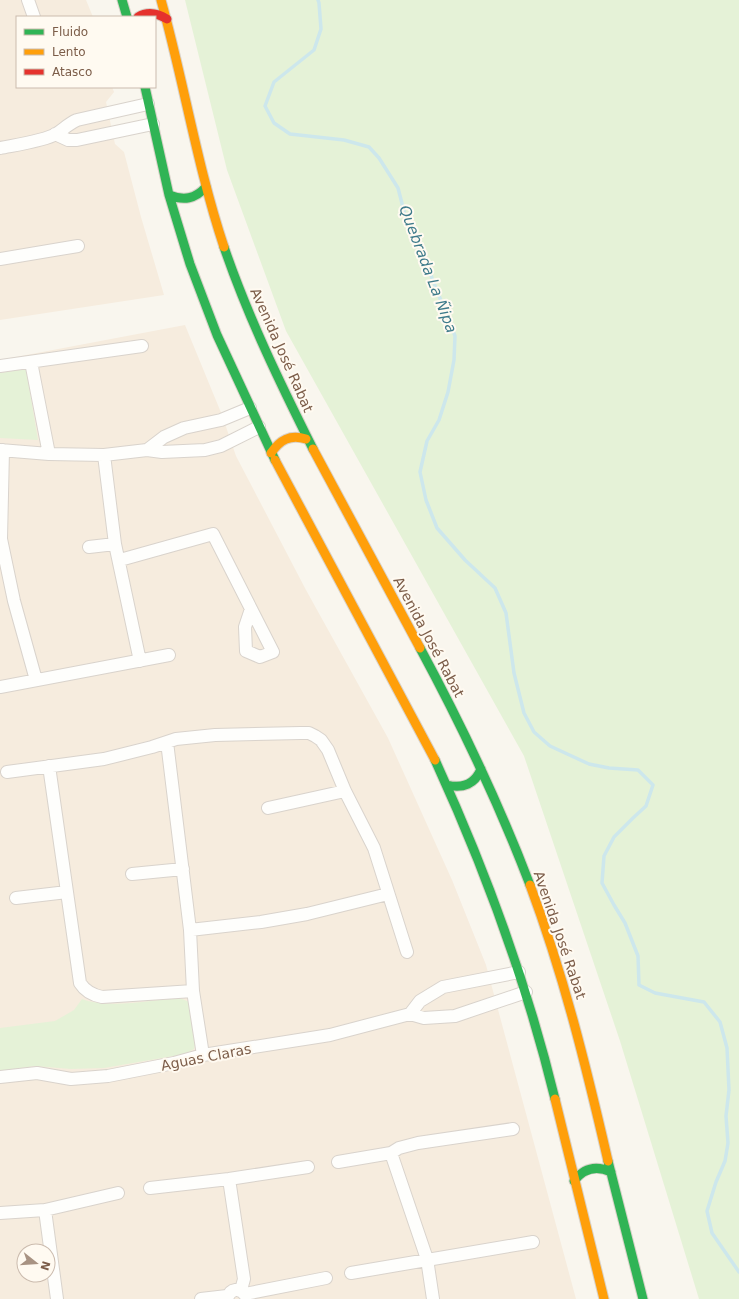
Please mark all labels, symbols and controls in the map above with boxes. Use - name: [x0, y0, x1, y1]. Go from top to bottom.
- legend: [16, 16, 156, 88]
- text: Fluido: [52, 25, 88, 39]
- text: Lento: [52, 45, 86, 59]
- text: Atasco: [52, 65, 92, 79]
- water label: Quebrada La Ñipa: [395, 202, 462, 335]
- street label: Avenida José Rabat: [247, 285, 317, 415]
- street label: Avenida José Rabat: [390, 574, 468, 701]
- street label: Avenida José Rabat: [531, 869, 590, 1002]
- street label: Aguas Claras: [160, 1040, 252, 1074]
- north arrow: [16, 1243, 56, 1283]
- text: N: [38, 1259, 53, 1272]

